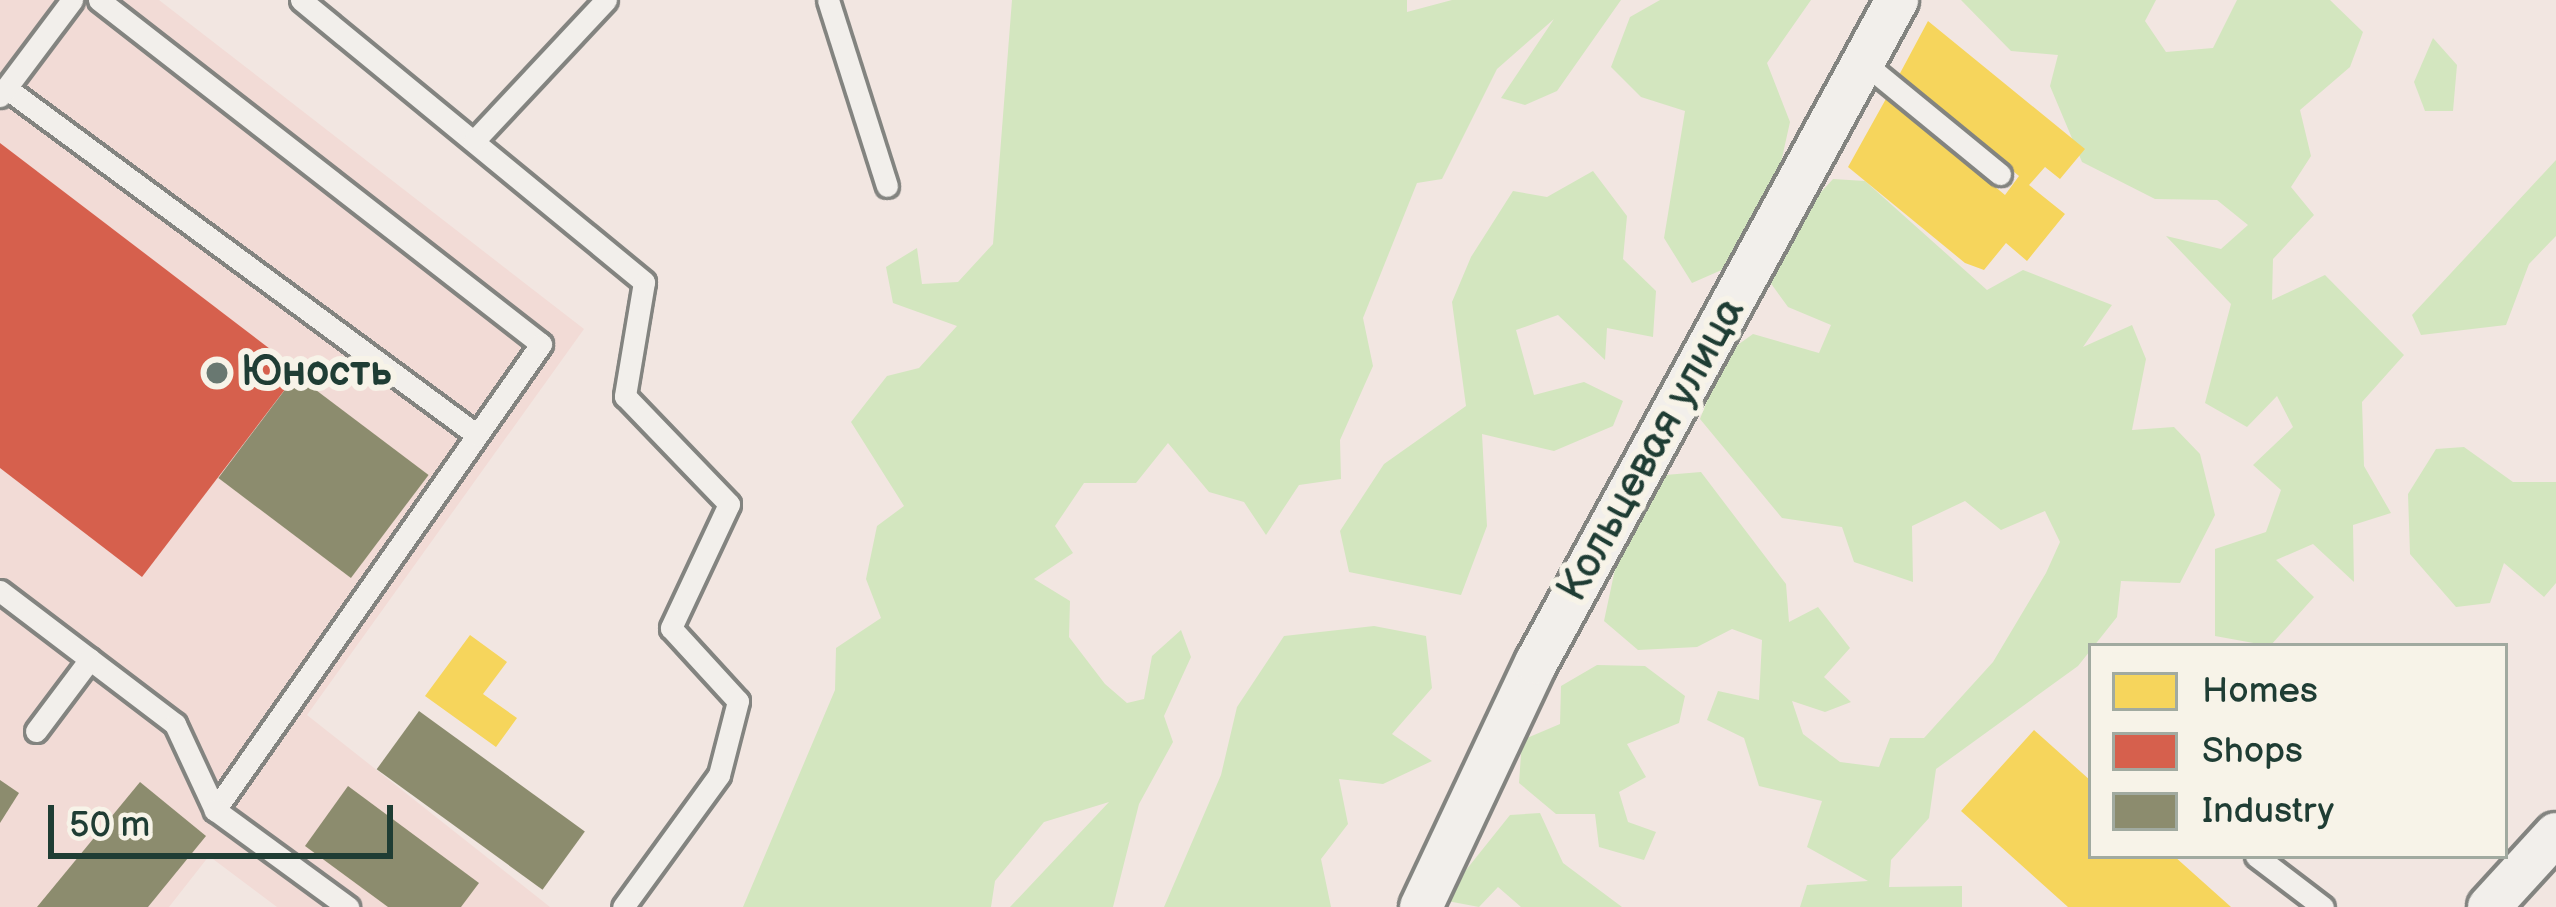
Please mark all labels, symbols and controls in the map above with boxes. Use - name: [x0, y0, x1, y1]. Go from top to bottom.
- street label: Кольцевая улица: [1548, 290, 1756, 610]
- place label: Юность: [241, 348, 392, 398]
- marker: Юность: [204, 360, 230, 386]
- legend: [2088, 643, 2508, 859]
- text: Homes: [2202, 670, 2318, 713]
- text: Shops: [2202, 730, 2303, 773]
- scale bar: [54, 781, 399, 855]
- text: Industry: [2202, 790, 2334, 833]
- text: 50 m: [69, 804, 150, 847]

